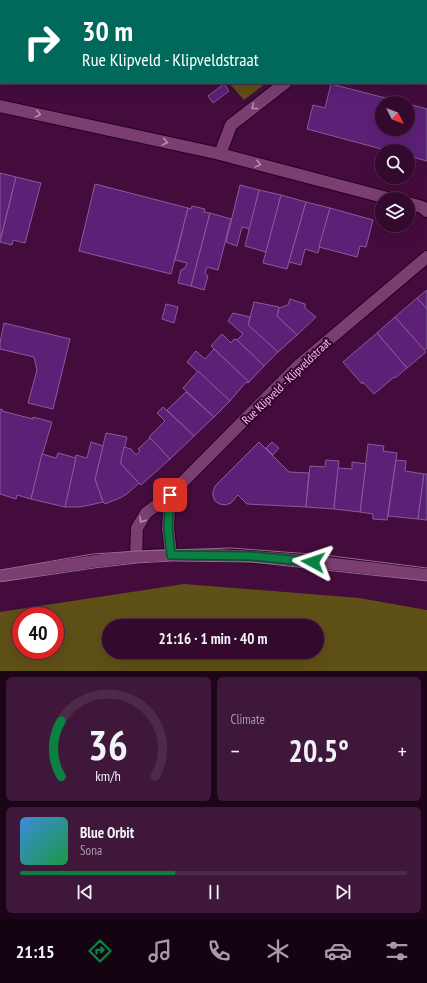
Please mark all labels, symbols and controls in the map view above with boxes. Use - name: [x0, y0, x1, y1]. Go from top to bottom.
- text: 30 m: [82, 12, 133, 49]
- icon: right: [16, 16, 68, 68]
- text: Rue Klipveld - Klipveldstraat: [82, 48, 259, 71]
- north arrow: [375, 96, 415, 136]
- map controls: [375, 96, 415, 232]
- one-way arrow: [251, 102, 258, 109]
- one-way arrow: [35, 109, 41, 117]
- one-way arrow: [162, 137, 168, 145]
- button: search: [375, 144, 415, 184]
- one-way arrow: [254, 159, 261, 167]
- button: layers: [375, 192, 415, 232]
- street label: Rue Klipveld - Klipveldstraat: [238, 334, 334, 427]
- pin: [153, 478, 187, 512]
- icon: arrive: [159, 484, 181, 506]
- one-way arrow: [139, 516, 146, 523]
- position arrow: [292, 541, 334, 583]
- speed limit sign: 40: [12, 607, 64, 659]
- text: 21:16 · 1 min · 40 m: [159, 629, 267, 648]
- text: Climate: [231, 711, 265, 728]
- text: 36: [88, 718, 128, 771]
- text: 20.5°: [289, 731, 349, 770]
- text: −: [231, 737, 240, 765]
- text: +: [398, 737, 407, 765]
- text: km/h: [96, 766, 121, 785]
- text: Blue Orbit: [80, 823, 134, 842]
- text: Sona: [80, 842, 102, 859]
- icon: previous: [74, 881, 96, 903]
- icon: pause: [203, 881, 225, 903]
- icon: next: [332, 881, 354, 903]
- icon: directions: [86, 937, 114, 965]
- icon: music: [146, 937, 174, 965]
- icon: phone: [205, 937, 233, 965]
- icon: climate: [264, 937, 292, 965]
- icon: car: [324, 937, 352, 965]
- icon: filters: [383, 937, 411, 965]
- text: 21:15: [16, 940, 55, 963]

